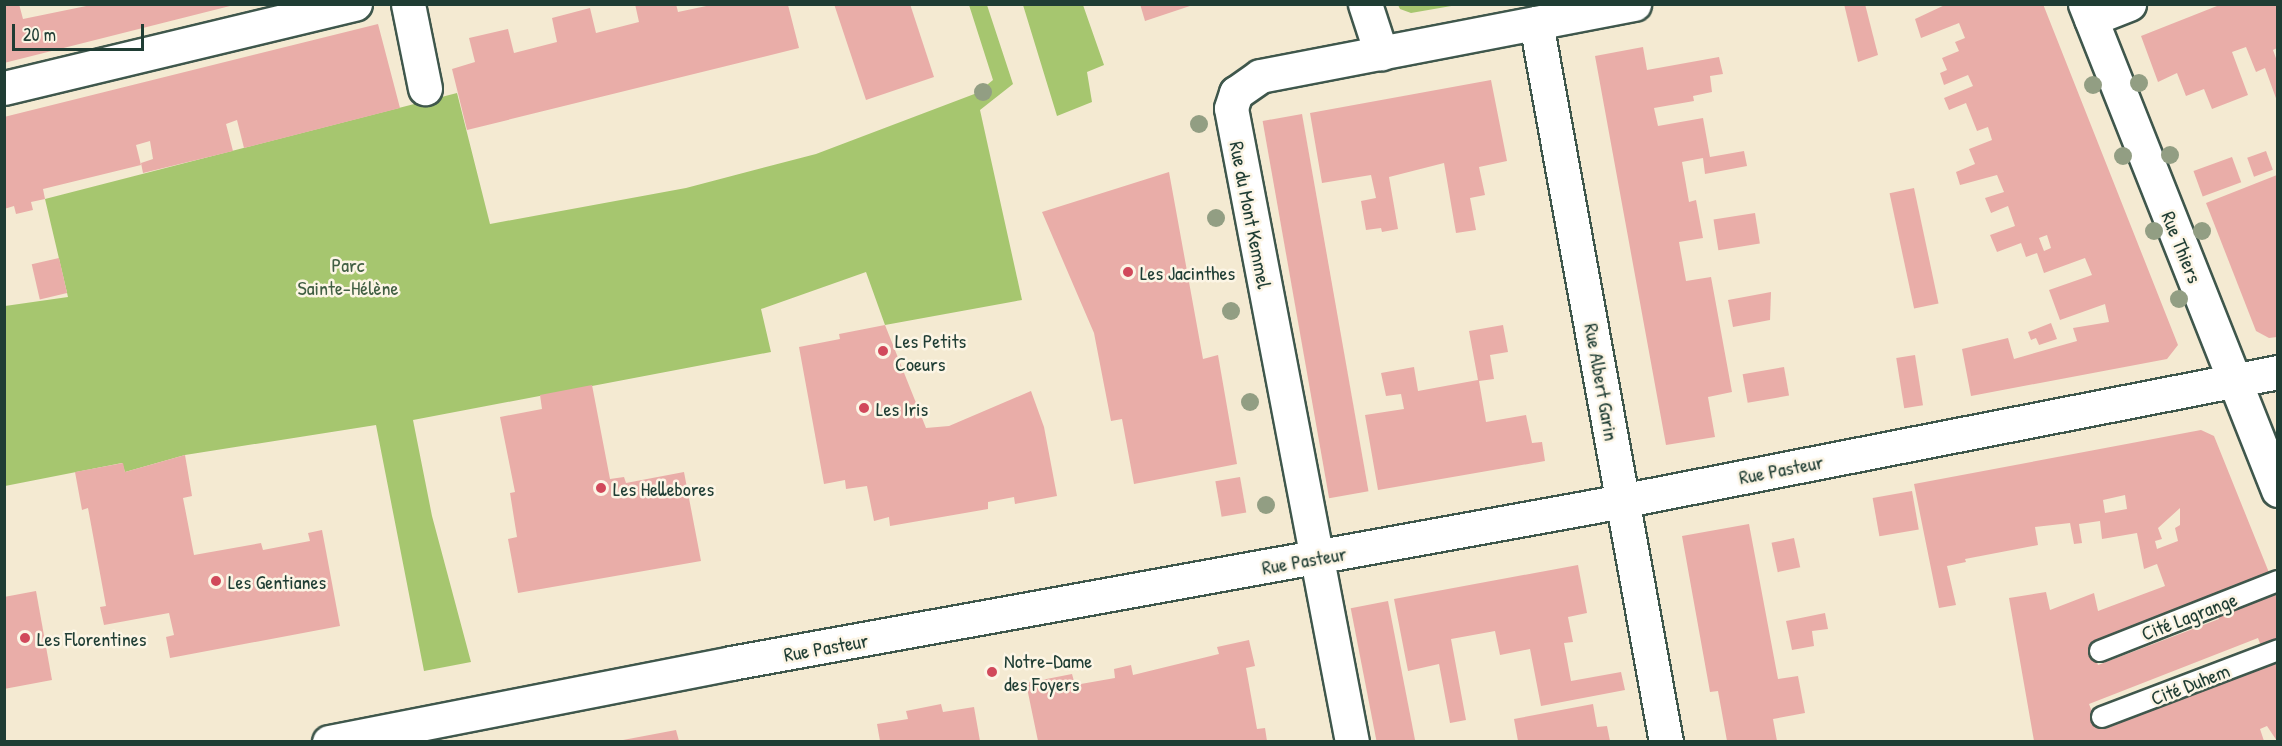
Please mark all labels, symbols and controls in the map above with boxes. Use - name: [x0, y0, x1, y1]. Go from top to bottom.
- scale bar: [15, 12, 147, 50]
- text: 20 m: [23, 22, 56, 47]
- street label: Rue du Mont Kemmel: [1225, 139, 1277, 291]
- street label: Rue Thiers: [2157, 208, 2207, 286]
- park label: Parc Sainte-Hélène: [297, 253, 399, 300]
- place label: Les Jacinthes: [1140, 260, 1235, 284]
- marker: Les Jacinthes: [1121, 265, 1135, 279]
- street label: Rue Albert Garin: [1580, 321, 1624, 443]
- place label: Les Petits Coeurs: [895, 328, 966, 375]
- marker: Les Petits Coeurs: [876, 344, 890, 358]
- place label: Les Iris: [876, 396, 928, 420]
- marker: Les Iris: [857, 401, 871, 415]
- street label: Rue Pasteur: [1737, 449, 1825, 489]
- place label: Les Hellebores: [613, 476, 714, 500]
- marker: Les Hellebores: [594, 481, 608, 495]
- street label: Rue Pasteur: [1260, 541, 1348, 579]
- place label: Les Gentianes: [228, 569, 326, 593]
- marker: Les Gentianes: [209, 574, 223, 588]
- street label: Cité Lagrange: [2138, 587, 2240, 645]
- place label: Les Florentines: [37, 626, 146, 650]
- street label: Rue Pasteur: [782, 628, 870, 666]
- marker: Les Florentines: [18, 631, 32, 645]
- place label: Notre-Dame des Foyers: [1004, 648, 1092, 695]
- street label: Cité Duhem: [2147, 658, 2233, 710]
- marker: Notre-Dame des Foyers: [985, 665, 999, 679]

